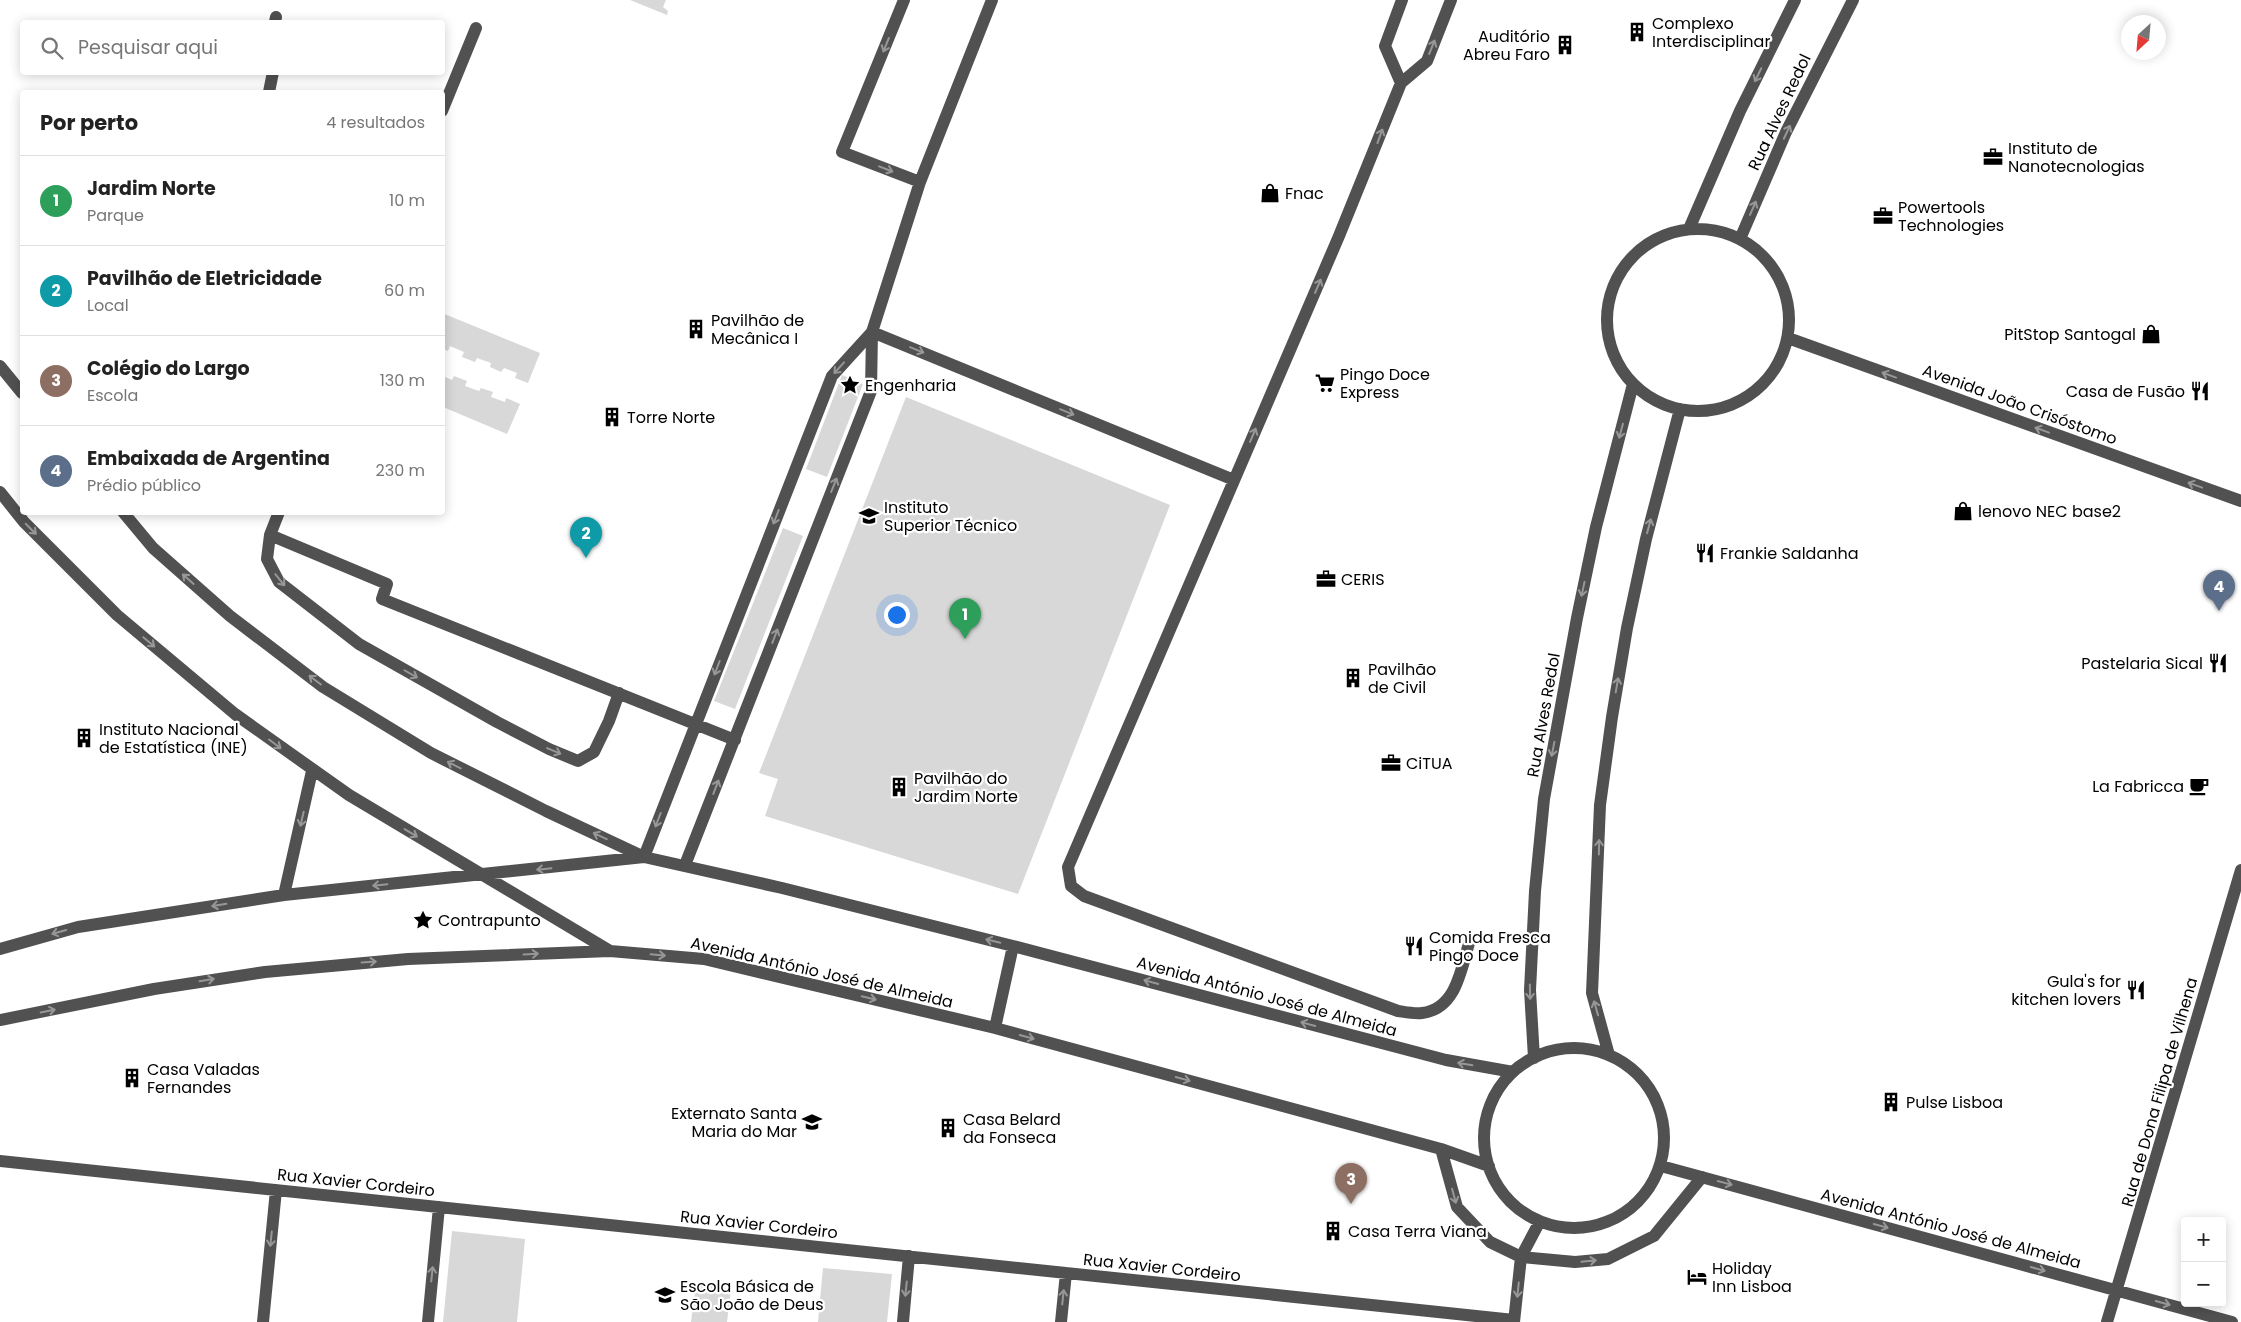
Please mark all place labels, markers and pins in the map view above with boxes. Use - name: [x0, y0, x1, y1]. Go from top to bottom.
- place label: Complexo Interdisciplinar: [1652, 12, 1770, 53]
- building icon: Complexo Interdisciplinar: [1626, 21, 1648, 43]
- place label: Auditório Abreu Faro: [1463, 25, 1550, 66]
- building icon: Auditório Abreu Faro: [1554, 34, 1576, 56]
- place label: Instituto de Nanotecnologias: [2008, 137, 2145, 178]
- office icon: Instituto de Nanotecnologias: [1982, 146, 2004, 168]
- shop icon: Fnac: [1259, 182, 1281, 204]
- place label: Fnac: [1285, 182, 1324, 205]
- place label: Powertools Technologies: [1898, 196, 2004, 237]
- office icon: Powertools Technologies: [1872, 205, 1894, 227]
- place label: Pavilhão de Mecânica I: [711, 309, 804, 350]
- building icon: Pavilhão de Mecânica I: [685, 318, 707, 340]
- place label: PitStop Santogal: [2004, 323, 2136, 346]
- shop icon: PitStop Santogal: [2140, 323, 2162, 345]
- place label: Pingo Doce Express: [1340, 363, 1430, 404]
- supermarket icon: Pingo Doce Express: [1314, 372, 1336, 394]
- place icon: Engenharia: [839, 374, 861, 396]
- place label: Engenharia: [865, 374, 956, 397]
- place label: Casa de Fusão: [2066, 380, 2185, 403]
- restaurant icon: Casa de Fusão: [2189, 380, 2211, 402]
- building icon: Torre Norte: [601, 406, 623, 428]
- place label: Torre Norte: [627, 406, 715, 429]
- place label: Instituto Superior Técnico: [884, 496, 1017, 537]
- shop icon: lenovo NEC base2: [1952, 500, 1974, 522]
- place label: lenovo NEC base2: [1978, 500, 2121, 523]
- school or university icon: Instituto Superior Técnico: [858, 505, 880, 527]
- pin: 2: [570, 517, 602, 558]
- restaurant icon: Frankie Saldanha: [1694, 542, 1716, 564]
- place label: Frankie Saldanha: [1720, 542, 1859, 565]
- office icon: CERIS: [1315, 568, 1337, 590]
- place label: CERIS: [1341, 568, 1385, 591]
- pin: 4: [2203, 570, 2235, 611]
- pin: 1: [949, 598, 981, 639]
- place label: Pastelaria Sical: [2081, 652, 2203, 675]
- restaurant icon: Pastelaria Sical: [2207, 652, 2229, 674]
- place label: Pavilhão de Civil: [1368, 658, 1436, 699]
- building icon: Pavilhão de Civil: [1342, 667, 1364, 689]
- place label: Instituto Nacional de Estatística (INE): [99, 718, 248, 759]
- building icon: Instituto Nacional de Estatística (INE): [73, 727, 95, 749]
- office icon: CiTUA: [1380, 752, 1402, 774]
- place label: CiTUA: [1406, 752, 1453, 775]
- place label: Pavilhão do Jardim Norte: [914, 767, 1018, 808]
- place label: La Fabricca: [2092, 775, 2184, 798]
- cafe icon: La Fabricca: [2188, 775, 2210, 797]
- building icon: Pavilhão do Jardim Norte: [888, 776, 910, 798]
- place icon: Contrapunto: [412, 909, 434, 931]
- place label: Contrapunto: [438, 909, 541, 932]
- place label: Comida Fresca Pingo Doce: [1429, 926, 1551, 967]
- restaurant icon: Comida Fresca Pingo Doce: [1403, 935, 1425, 957]
- place label: Gula's for kitchen lovers: [2011, 970, 2121, 1011]
- restaurant icon: Gula's for kitchen lovers: [2125, 979, 2147, 1001]
- place label: Casa Valadas Fernandes: [147, 1058, 260, 1099]
- building icon: Casa Valadas Fernandes: [121, 1067, 143, 1089]
- building icon: Pulse Lisboa: [1880, 1091, 1902, 1113]
- place label: Pulse Lisboa: [1906, 1091, 2003, 1114]
- place label: Externato Santa Maria do Mar: [671, 1102, 797, 1143]
- place label: Casa Belard da Fonseca: [963, 1108, 1061, 1149]
- school or university icon: Externato Santa Maria do Mar: [801, 1111, 823, 1133]
- building icon: Casa Belard da Fonseca: [937, 1117, 959, 1139]
- pin: 3: [1335, 1163, 1367, 1204]
- building icon: Casa Terra Viana: [1322, 1220, 1344, 1242]
- place label: Casa Terra Viana: [1348, 1220, 1487, 1243]
- place label: Holiday Inn Lisboa: [1712, 1257, 1792, 1298]
- hotel icon: Holiday Inn Lisboa: [1686, 1266, 1708, 1288]
- place label: Escola Básica de São João de Deus: [680, 1275, 824, 1316]
- school or university icon: Escola Básica de São João de Deus: [654, 1284, 676, 1306]

